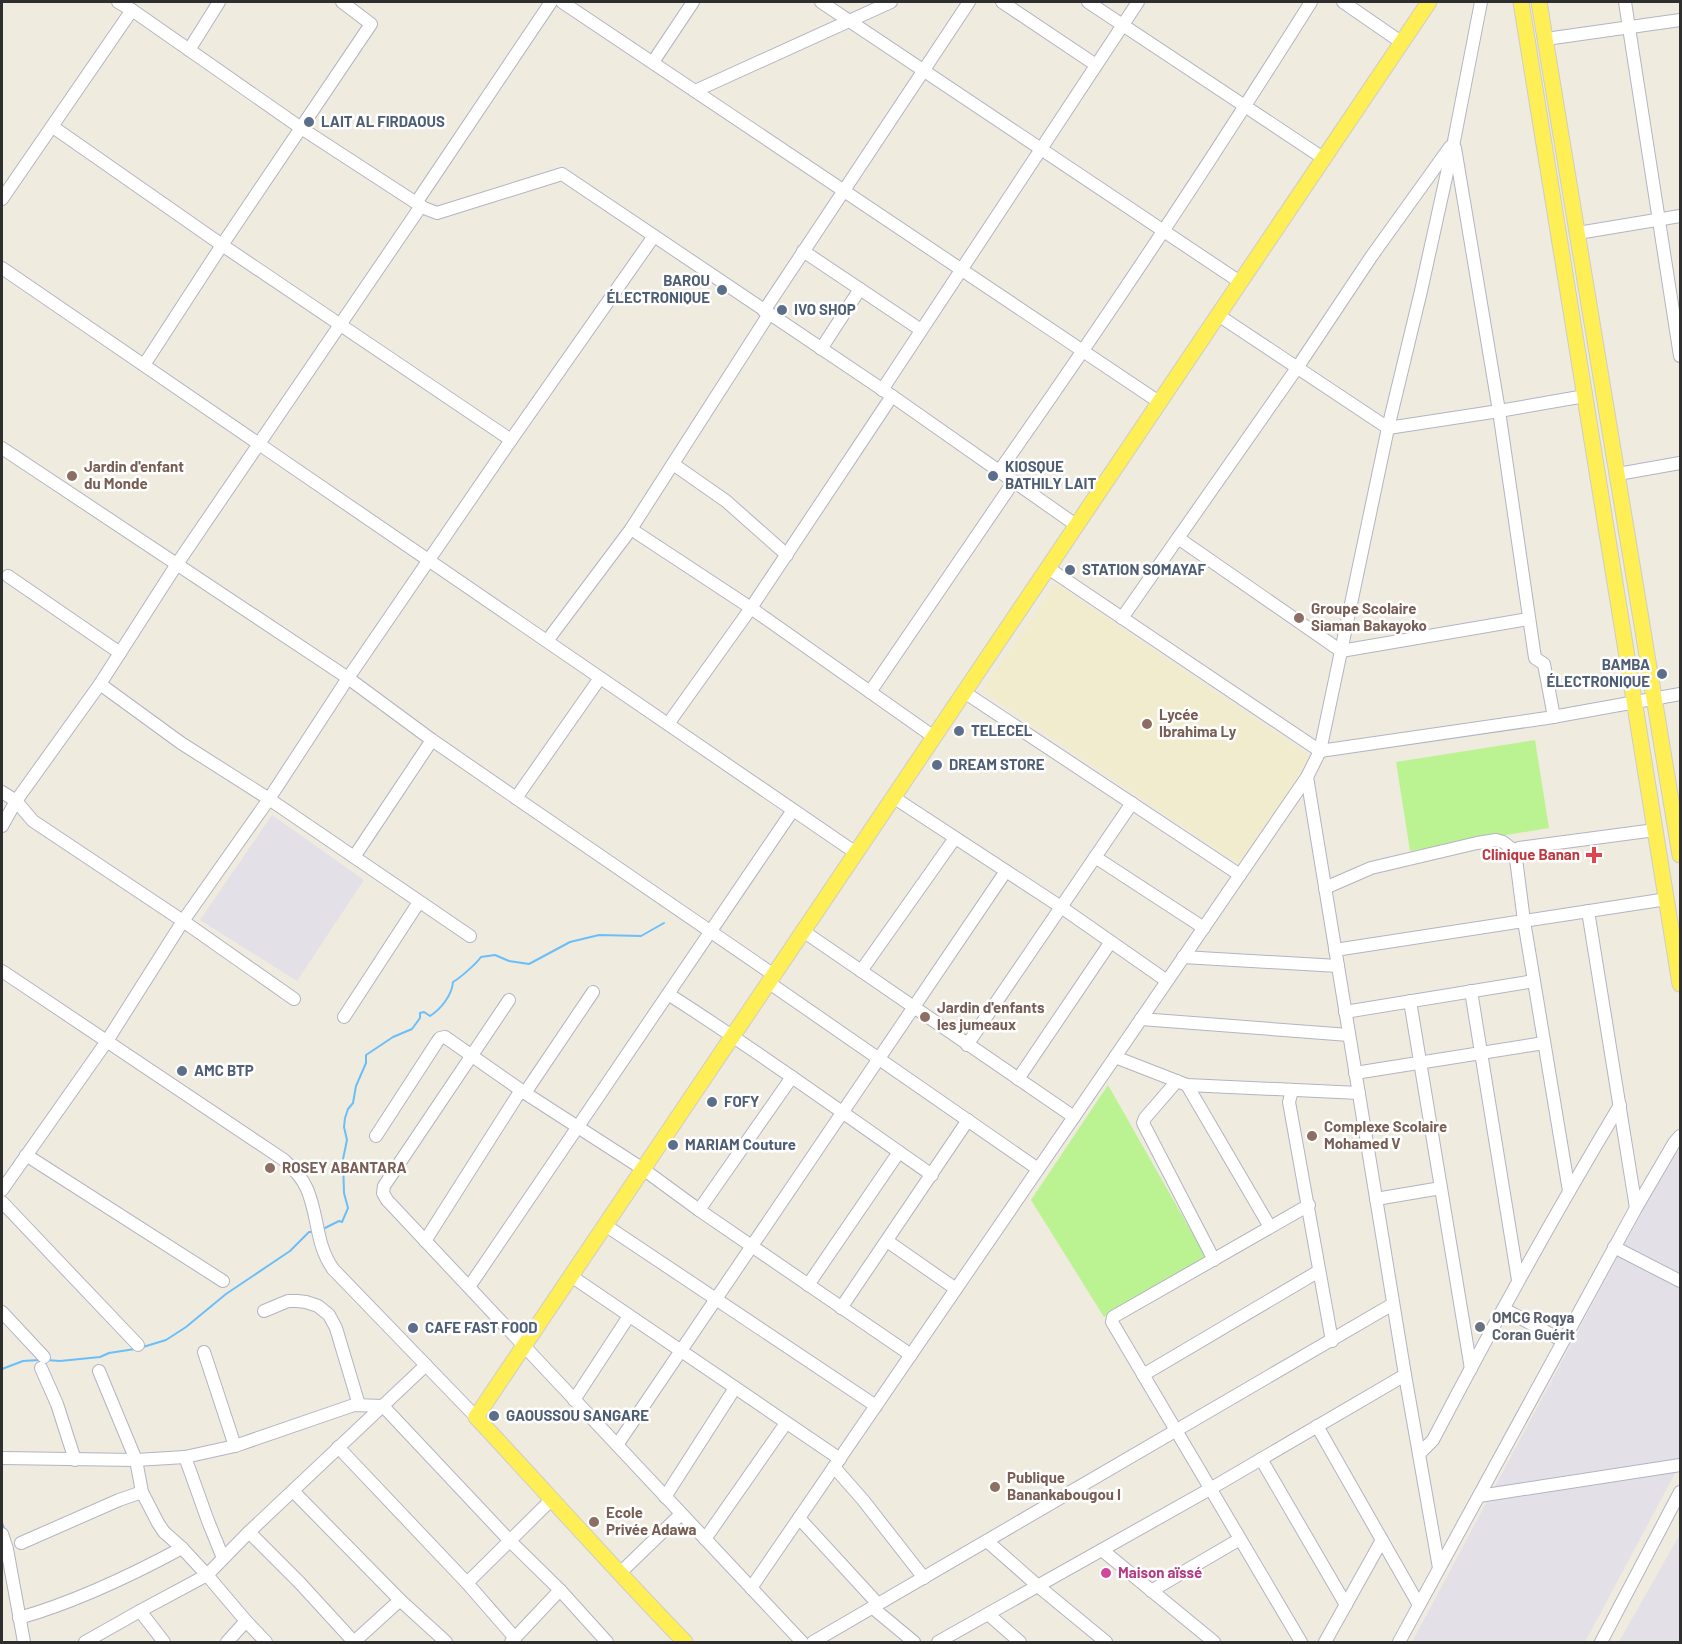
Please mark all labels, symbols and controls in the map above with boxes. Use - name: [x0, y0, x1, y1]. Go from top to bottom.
- place label: LAIT AL FIRDAOUS: [321, 112, 445, 130]
- marker: LAIT AL FIRDAOUS: [302, 115, 316, 129]
- place label: BAROU ÉLECTRONIQUE: [607, 271, 710, 306]
- marker: BAROU ÉLECTRONIQUE: [715, 283, 729, 297]
- place label: IVO SHOP: [794, 300, 856, 318]
- marker: IVO SHOP: [775, 303, 789, 317]
- place label: Jardin d'enfant du Monde: [84, 457, 184, 492]
- place label: KIOSQUE BATHILY LAIT: [1005, 457, 1097, 492]
- marker: Jardin d'enfant du Monde: [65, 469, 79, 483]
- marker: KIOSQUE BATHILY LAIT: [986, 469, 1000, 483]
- place label: STATION SOMAYAF: [1082, 560, 1207, 578]
- marker: STATION SOMAYAF: [1063, 563, 1077, 577]
- place label: Groupe Scolaire Siaman Bakayoko: [1311, 599, 1427, 634]
- marker: Groupe Scolaire Siaman Bakayoko: [1292, 611, 1306, 625]
- place label: BAMBA ÉLECTRONIQUE: [1547, 655, 1650, 690]
- marker: BAMBA ÉLECTRONIQUE: [1655, 667, 1669, 681]
- place label: Lycée Ibrahima Ly: [1159, 705, 1237, 740]
- marker: Lycée Ibrahima Ly: [1140, 717, 1154, 731]
- place label: TELECEL: [971, 721, 1033, 739]
- marker: TELECEL: [952, 724, 966, 738]
- place label: DREAM STORE: [949, 755, 1045, 773]
- marker: DREAM STORE: [930, 758, 944, 772]
- place label: Clinique Banan: [1482, 845, 1580, 863]
- marker: Clinique Banan: [1585, 846, 1603, 864]
- place label: Jardin d'enfants les jumeaux: [937, 998, 1045, 1033]
- marker: Jardin d'enfants les jumeaux: [918, 1010, 932, 1024]
- place label: AMC BTP: [194, 1061, 254, 1079]
- marker: AMC BTP: [175, 1064, 189, 1078]
- place label: FOFY: [724, 1092, 759, 1110]
- marker: FOFY: [705, 1095, 719, 1109]
- place label: Complexe Scolaire Mohamed V: [1324, 1117, 1447, 1152]
- marker: Complexe Scolaire Mohamed V: [1305, 1129, 1319, 1143]
- place label: MARIAM Couture: [685, 1135, 796, 1153]
- marker: MARIAM Couture: [666, 1138, 680, 1152]
- place label: ROSEY ABANTARA: [282, 1158, 407, 1176]
- marker: ROSEY ABANTARA: [263, 1161, 277, 1175]
- place label: OMCG Roqya Coran Guérit: [1492, 1308, 1575, 1343]
- place label: CAFE FAST FOOD: [425, 1318, 538, 1336]
- marker: OMCG Roqya Coran Guérit: [1473, 1320, 1487, 1334]
- marker: CAFE FAST FOOD: [406, 1321, 420, 1335]
- place label: GAOUSSOU SANGARE: [506, 1406, 649, 1424]
- marker: GAOUSSOU SANGARE: [487, 1409, 501, 1423]
- place label: Publique Banankabougou I: [1007, 1468, 1121, 1503]
- marker: Publique Banankabougou I: [988, 1480, 1002, 1494]
- place label: Ecole Privée Adawa: [606, 1503, 697, 1538]
- marker: Ecole Privée Adawa: [587, 1515, 601, 1529]
- place label: Maison aïssé: [1118, 1563, 1202, 1581]
- marker: Maison aïssé: [1099, 1566, 1113, 1580]

